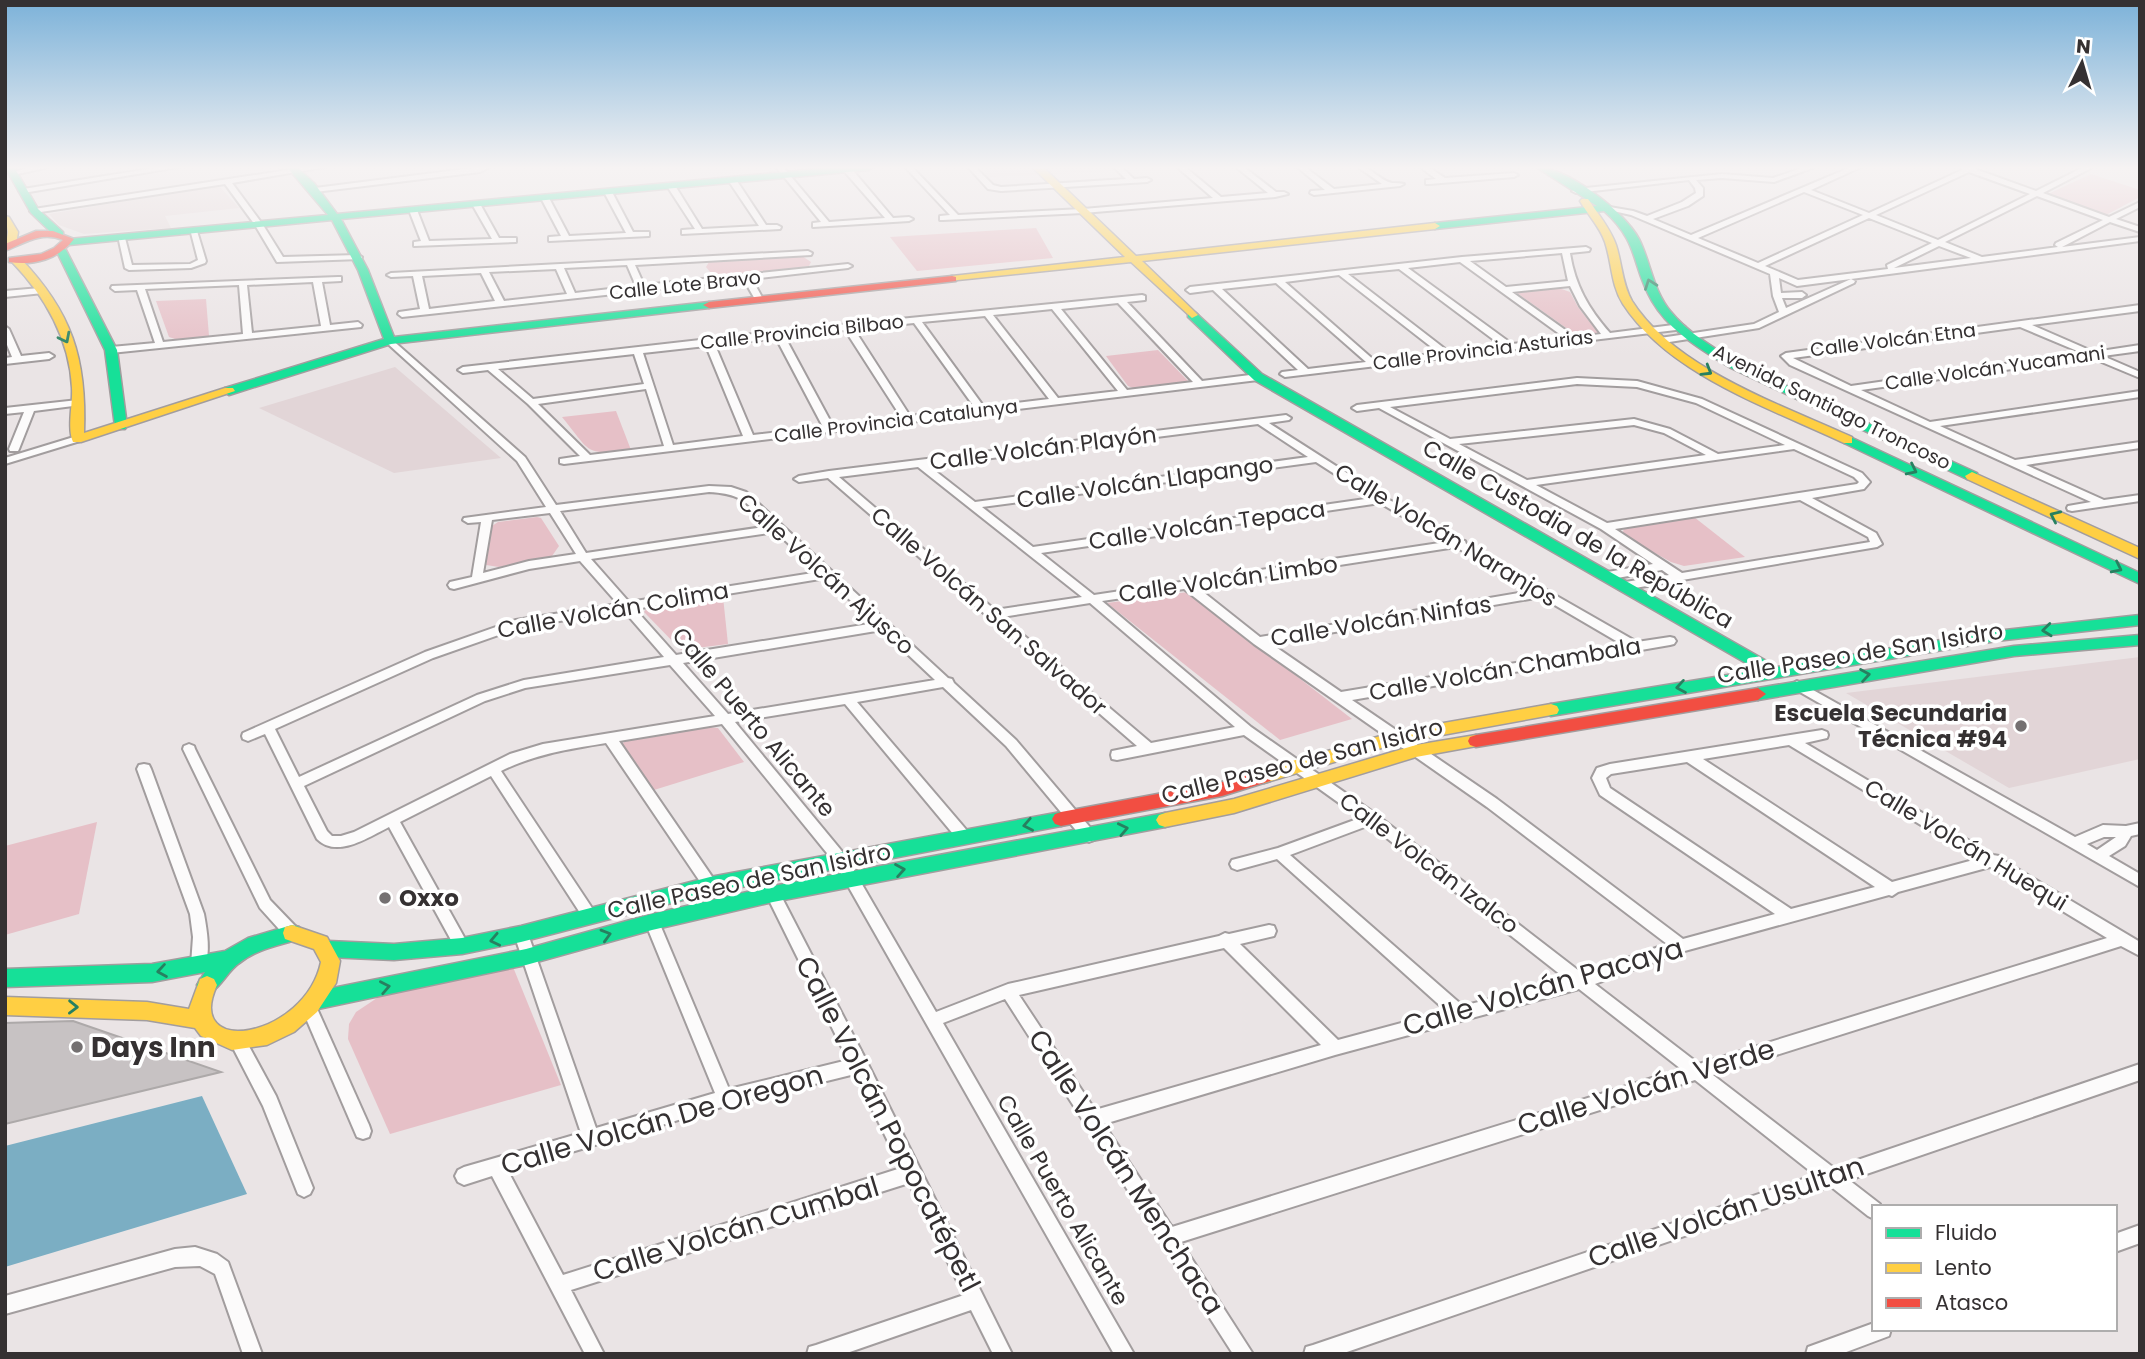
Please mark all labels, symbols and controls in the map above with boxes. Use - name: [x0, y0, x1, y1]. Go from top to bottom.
- north arrow: [2047, 28, 2117, 98]
- text: N: [2075, 32, 2092, 61]
- street label: Calle Lote Bravo: [608, 264, 762, 306]
- one-way arrow: [1644, 279, 1658, 291]
- street label: Calle Provincia Bilbao: [699, 308, 905, 356]
- street label: Calle Volcán Etna: [1809, 316, 1977, 364]
- street label: Calle Provincia Asturias: [1371, 323, 1595, 377]
- one-way arrow: [56, 331, 70, 343]
- street label: Avenida Santiago Troncoso: [1709, 338, 1955, 476]
- street label: Calle Volcán Yucamani: [1883, 339, 2107, 397]
- one-way arrow: [1700, 362, 1713, 375]
- street label: Calle Provincia Catalunya: [773, 393, 1019, 449]
- street label: Calle Volcán Playón: [928, 418, 1158, 478]
- street label: Calle Custodia de la República: [1417, 432, 1739, 636]
- street label: Calle Volcán Llapango: [1015, 448, 1275, 516]
- street label: Calle Volcán Naranjos: [1329, 456, 1563, 614]
- one-way arrow: [1905, 461, 1917, 475]
- street label: Calle Volcán Ajusco: [731, 486, 921, 662]
- street label: Calle Volcán Tepaca: [1087, 493, 1327, 557]
- street label: Calle Volcán San Salvador: [864, 499, 1114, 723]
- one-way arrow: [2050, 510, 2063, 524]
- street label: Calle Volcán Limbo: [1116, 548, 1340, 610]
- one-way arrow: [2110, 560, 2122, 574]
- street label: Calle Volcán Colima: [495, 574, 731, 646]
- street label: Calle Volcán Ninfas: [1268, 588, 1494, 654]
- street label: Calle Paseo de San Isidro: [1715, 615, 2005, 691]
- street label: Calle Puerto Alicante: [665, 620, 843, 824]
- one-way arrow: [2042, 622, 2053, 637]
- street label: Calle Volcán Chambala: [1367, 629, 1643, 709]
- one-way arrow: [1859, 668, 1871, 683]
- one-way arrow: [1675, 679, 1687, 694]
- place label: Escuela Secundaria Técnica #94: [1774, 697, 2007, 755]
- street label: Calle Paseo de San Isidro: [1158, 711, 1446, 811]
- marker: Escuela Secundaria Técnica #94: [2013, 718, 2029, 734]
- street label: Calle Volcán Huequi: [1858, 772, 2074, 918]
- street label: Calle Volcán Izalco: [1333, 785, 1525, 941]
- one-way arrow: [1022, 817, 1034, 832]
- one-way arrow: [1117, 822, 1129, 837]
- street label: Calle Paseo de San Isidro: [604, 835, 894, 927]
- one-way arrow: [894, 863, 906, 878]
- place label: Oxxo: [399, 882, 459, 914]
- marker: Oxxo: [377, 890, 393, 906]
- street label: Calle Volcán Pacaya: [1398, 928, 1688, 1046]
- one-way arrow: [600, 929, 612, 943]
- one-way arrow: [489, 931, 501, 946]
- street label: Calle Volcán Popocatépetl: [786, 949, 990, 1299]
- one-way arrow: [156, 963, 168, 978]
- one-way arrow: [379, 981, 391, 996]
- one-way arrow: [69, 999, 79, 1015]
- street label: Calle Volcán Menchaca: [1019, 1022, 1233, 1322]
- place label: Days Inn: [91, 1028, 216, 1067]
- street label: Calle Volcán Verde: [1513, 1029, 1779, 1145]
- marker: Days Inn: [69, 1039, 85, 1055]
- street label: Calle Volcán De Oregon: [496, 1055, 828, 1185]
- street label: Calle Puerto Alicante: [989, 1089, 1137, 1311]
- street label: Calle Volcán Usultan: [1583, 1146, 1869, 1278]
- street label: Calle Volcán Cumbal: [588, 1167, 884, 1291]
- legend: [1872, 1205, 2117, 1331]
- text: Fluido: [1935, 1218, 1997, 1247]
- text: Lento: [1935, 1253, 1992, 1282]
- text: Atasco: [1935, 1288, 2008, 1317]

